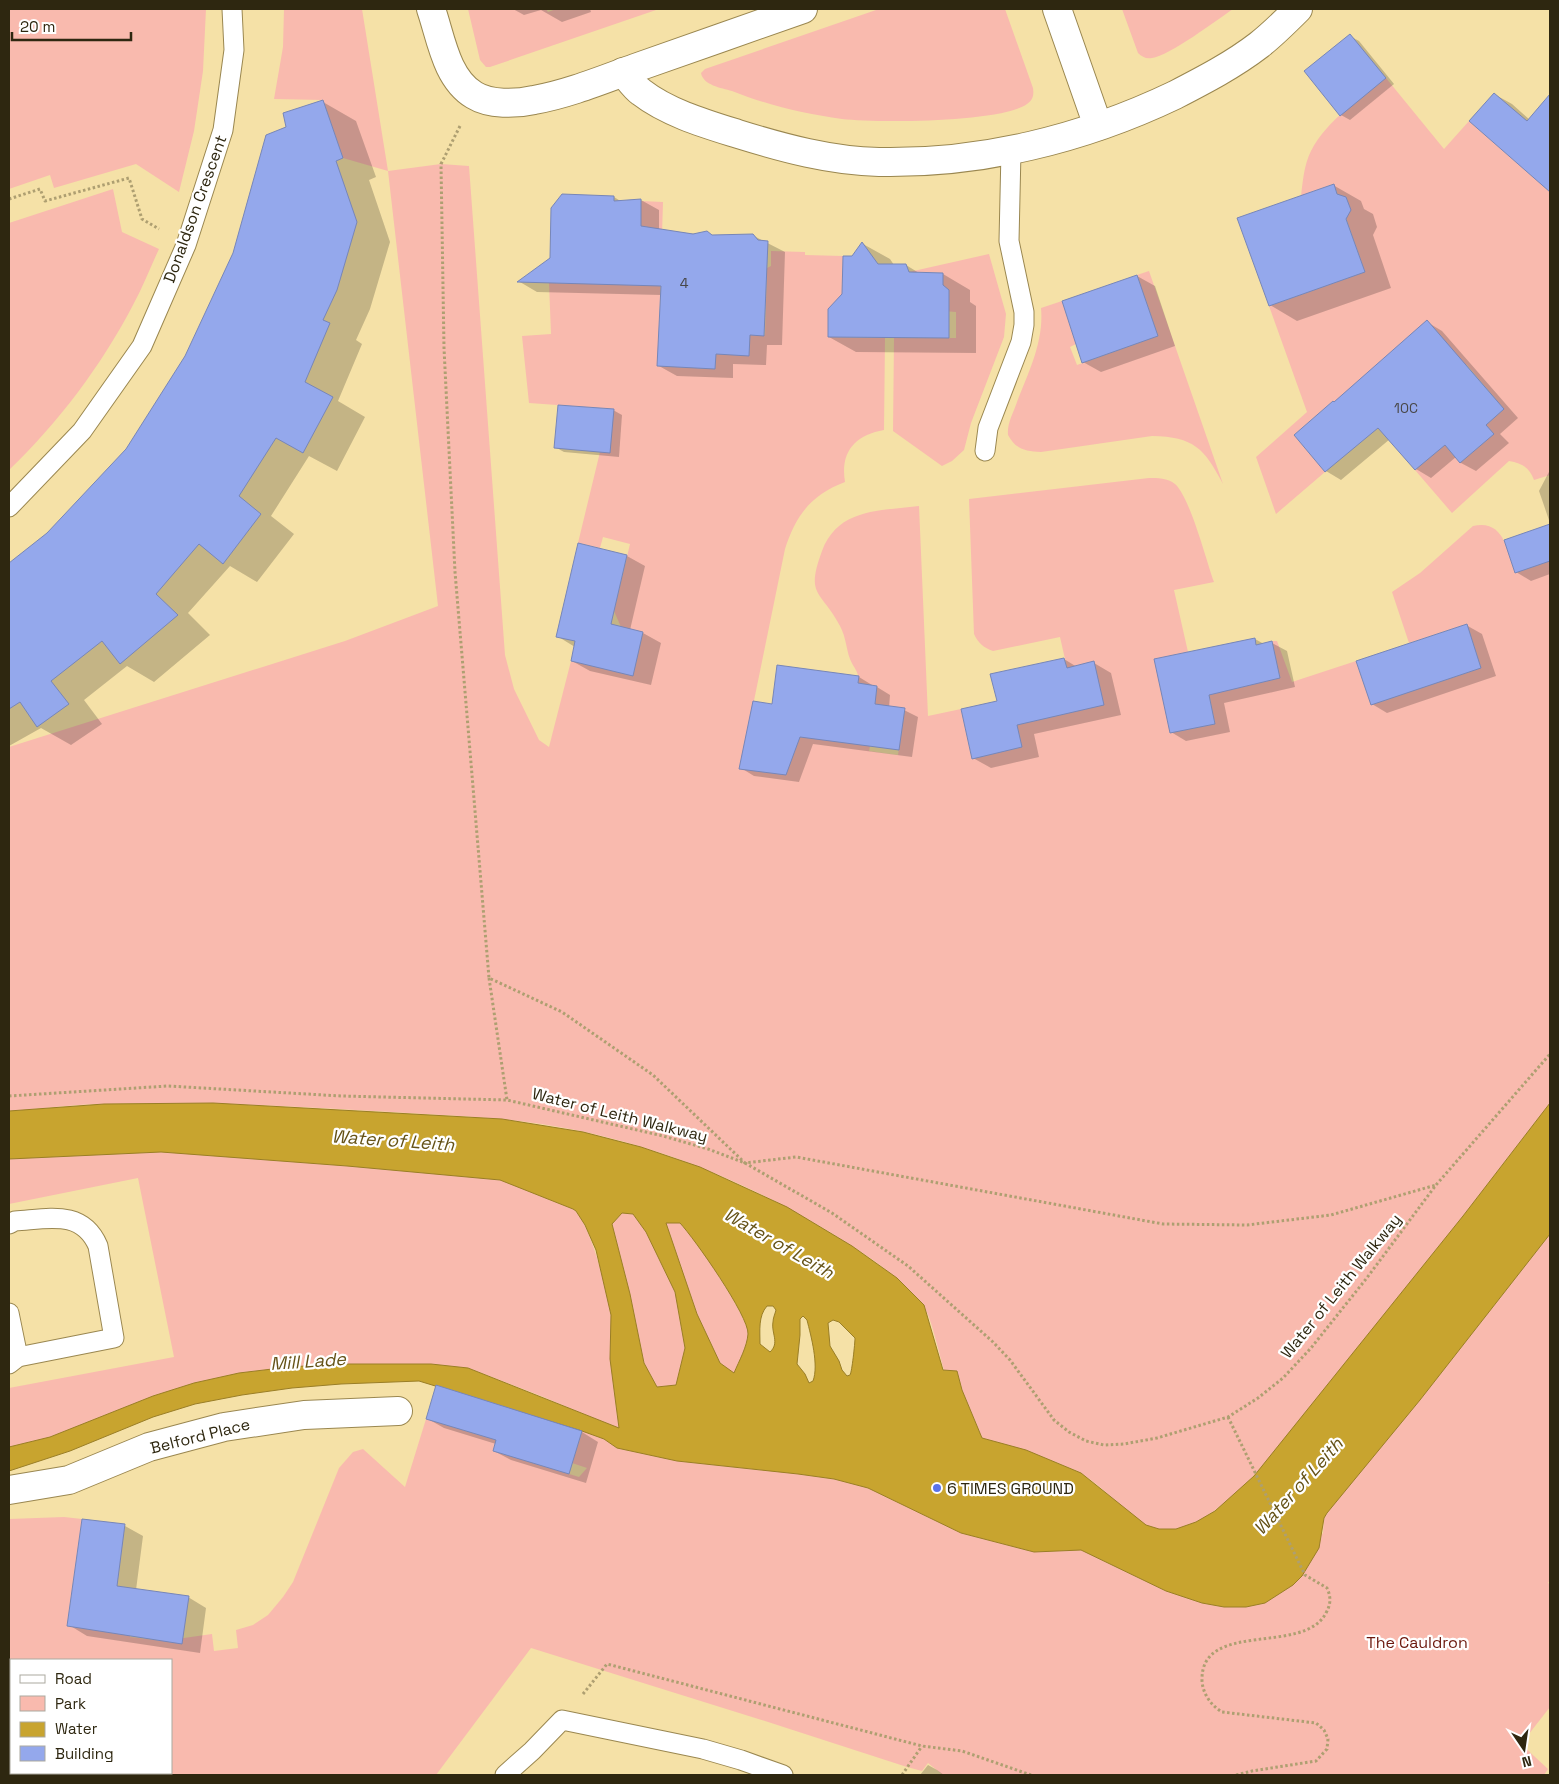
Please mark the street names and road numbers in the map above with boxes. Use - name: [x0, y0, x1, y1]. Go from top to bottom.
- street label: Donaldson Crescent: [158, 132, 232, 286]
- street label: Water of Leith Walkway: [530, 1083, 710, 1147]
- street label: Water of Leith Walkway: [1276, 1209, 1406, 1363]
- street label: Belford Place: [148, 1413, 252, 1459]

